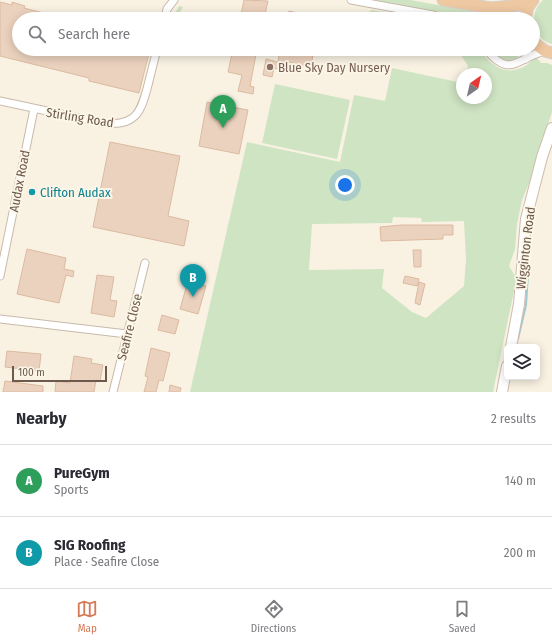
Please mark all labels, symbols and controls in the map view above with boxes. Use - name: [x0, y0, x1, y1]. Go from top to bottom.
- search box: [12, 12, 540, 56]
- icon: search: [26, 23, 48, 45]
- text: Search here: [58, 25, 130, 43]
- place label: Blue Sky Day Nursery: [278, 60, 390, 75]
- marker: Blue Sky Day Nursery: [265, 62, 275, 72]
- north arrow: [456, 68, 492, 104]
- pin: A: [210, 95, 236, 128]
- street label: Stirling Road: [45, 105, 115, 130]
- street label: Audax Road: [6, 149, 33, 213]
- your location: [335, 175, 355, 195]
- place label: Clifton Audax: [40, 185, 111, 200]
- marker: Clifton Audax: [27, 187, 37, 197]
- street label: Wigginton Road: [513, 206, 538, 290]
- pin: B: [180, 264, 206, 297]
- street label: Seafire Close: [114, 292, 145, 362]
- map controls: [504, 344, 540, 380]
- button: layers: [504, 344, 540, 380]
- scale bar: [12, 364, 107, 383]
- text: 100 m: [18, 366, 45, 379]
- text: Nearby: [16, 408, 67, 429]
- text: 2 results: [491, 411, 536, 426]
- text: PureGym: [54, 464, 110, 482]
- text: A: [25, 473, 33, 488]
- text: 140 m: [505, 473, 536, 488]
- text: Sports: [54, 482, 89, 497]
- text: SIG Roofing: [54, 536, 126, 554]
- text: B: [25, 545, 33, 560]
- text: 200 m: [504, 545, 536, 560]
- text: Place · Seafire Close: [54, 554, 159, 569]
- tab: Map: [76, 598, 98, 635]
- tab: Directions: [251, 598, 296, 635]
- tab: Saved: [449, 598, 476, 635]

